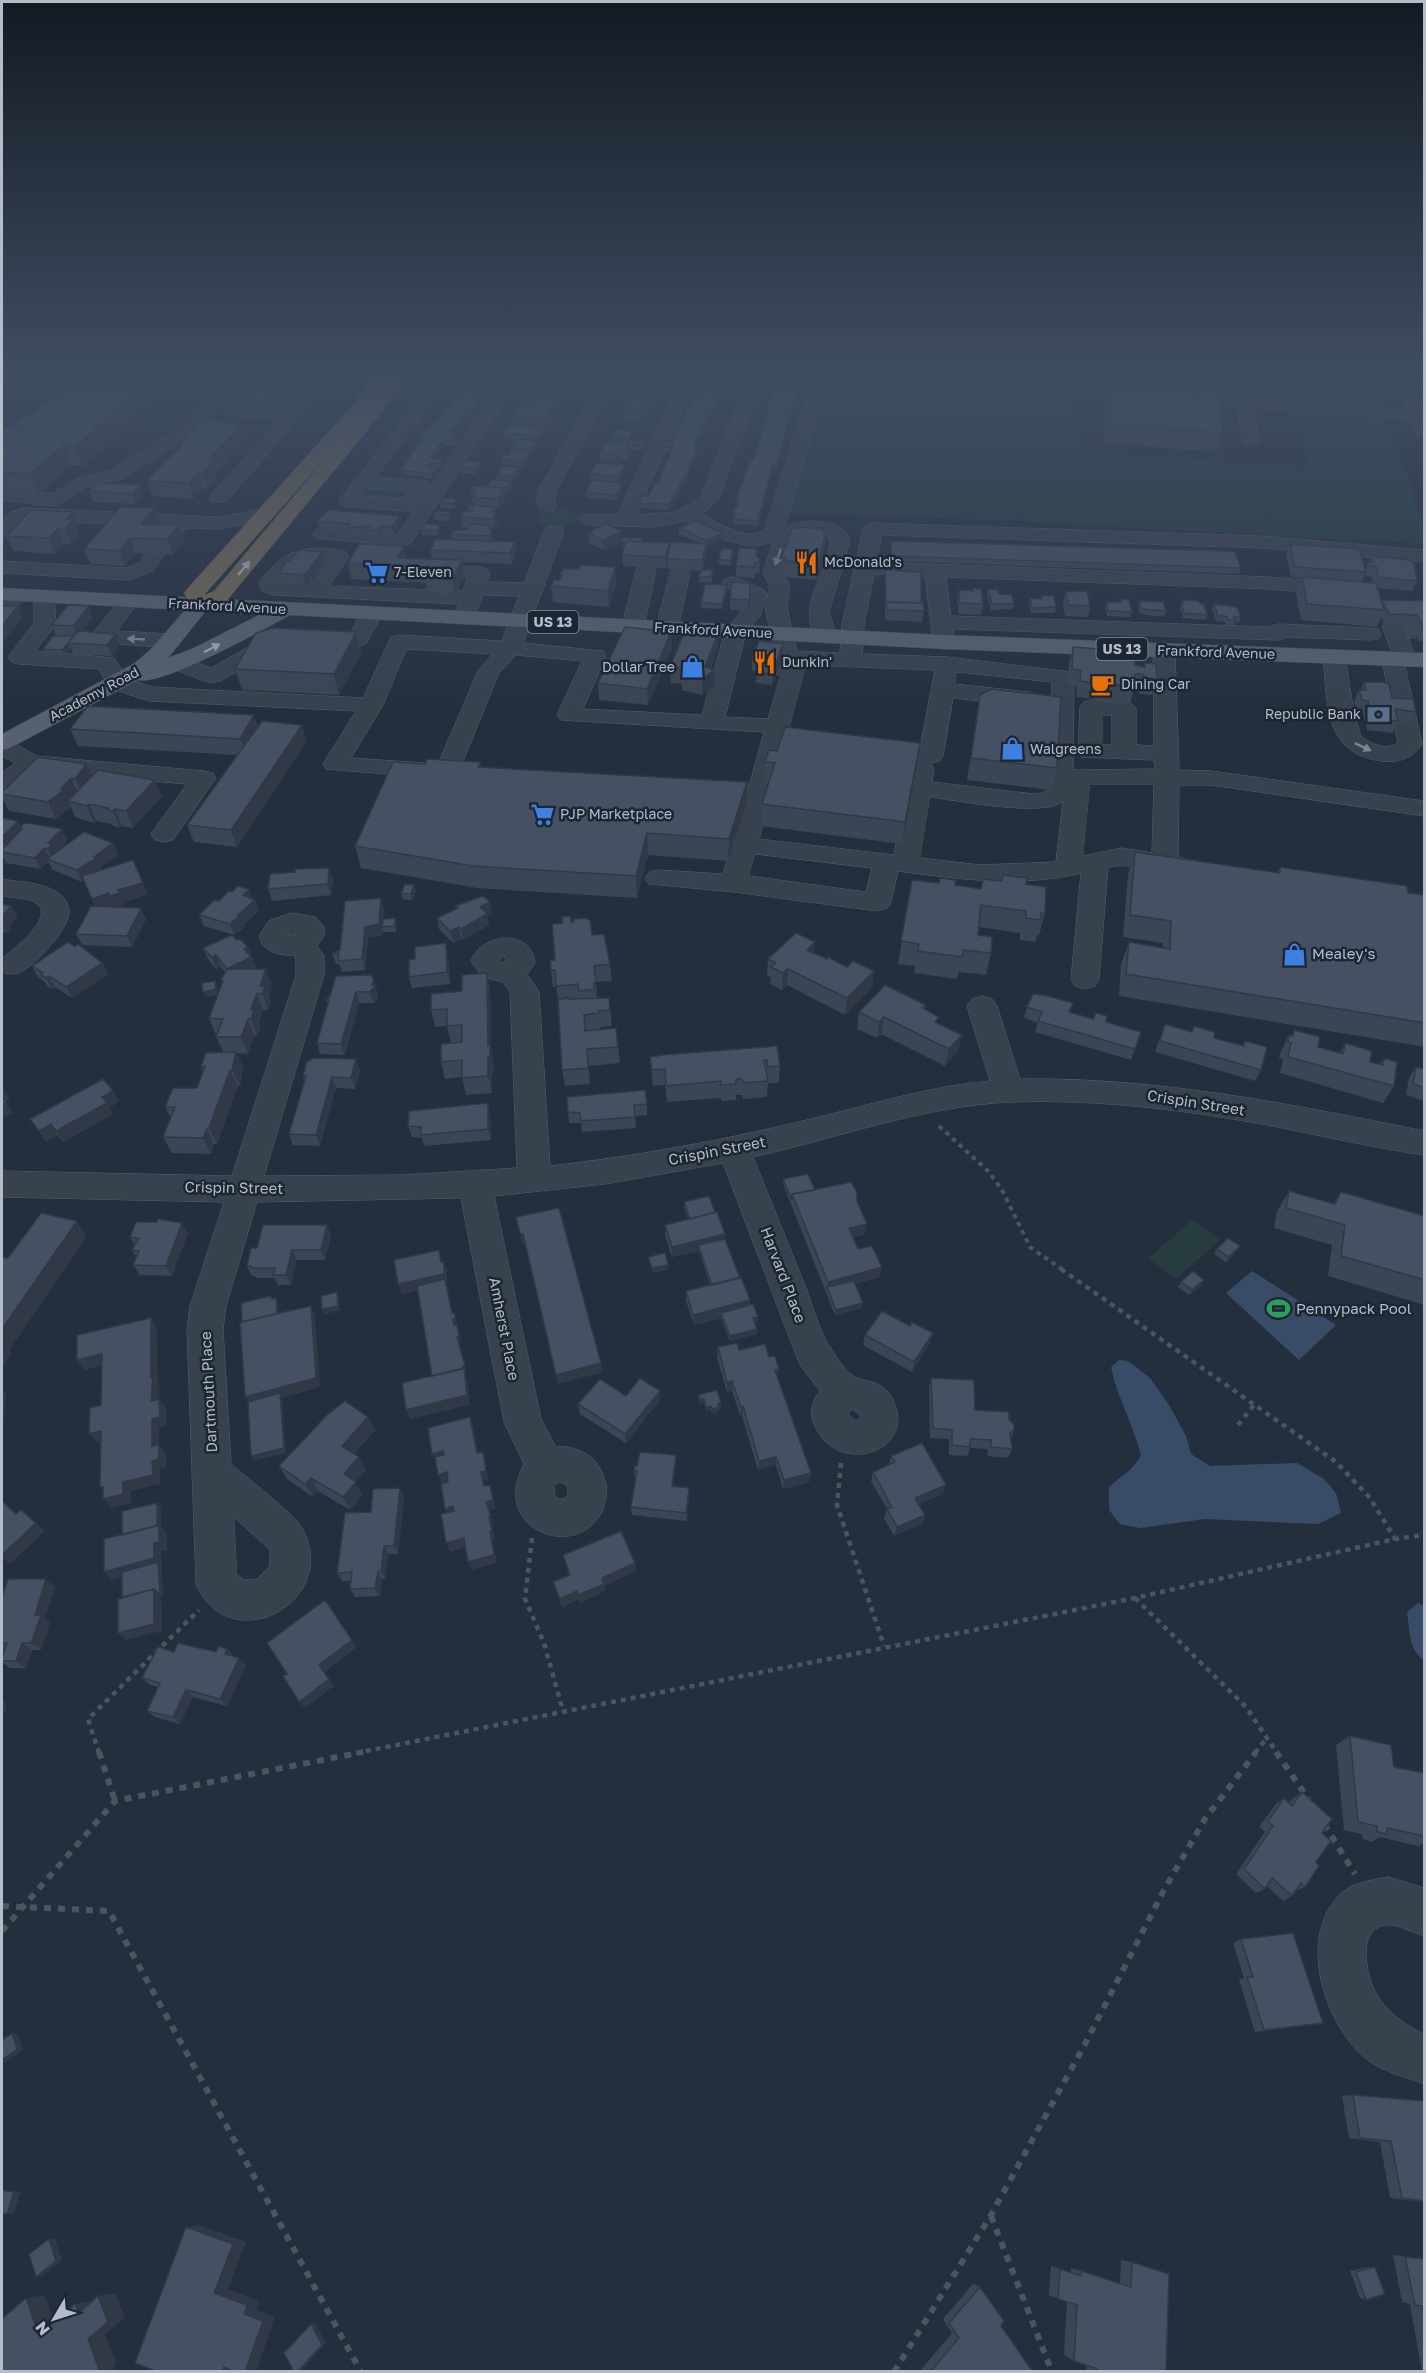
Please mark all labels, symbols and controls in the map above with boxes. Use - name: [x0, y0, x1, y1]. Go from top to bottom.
- one-way arrow: [773, 548, 782, 566]
- restaurant icon: McDonald's: [793, 549, 819, 575]
- place label: McDonald's: [824, 553, 902, 570]
- supermarket icon: 7-Eleven: [363, 559, 389, 585]
- one-way arrow: [237, 560, 250, 576]
- place label: 7-Eleven: [394, 563, 452, 580]
- street label: Frankford Avenue: [168, 594, 287, 617]
- road number: US 13: [528, 611, 578, 633]
- street label: Frankford Avenue: [654, 618, 773, 641]
- one-way arrow: [127, 634, 146, 643]
- road number: US 13: [1096, 638, 1148, 660]
- street label: Frankford Avenue: [1157, 641, 1275, 662]
- one-way arrow: [204, 643, 221, 653]
- restaurant icon: Dunkin': [751, 649, 777, 675]
- place label: Dunkin': [782, 653, 832, 670]
- shop icon: Dollar Tree: [680, 654, 706, 680]
- place label: Dollar Tree: [602, 658, 675, 675]
- street label: Academy Road: [46, 663, 142, 724]
- cafe icon: Dining Car: [1090, 671, 1116, 697]
- place label: Dining Car: [1121, 675, 1191, 692]
- bank icon: Republic Bank: [1366, 701, 1392, 727]
- place label: Republic Bank: [1265, 705, 1361, 722]
- shop icon: Walgreens: [999, 736, 1025, 762]
- place label: Walgreens: [1030, 740, 1101, 757]
- one-way arrow: [1355, 743, 1372, 752]
- supermarket icon: PJP Marketplace: [529, 801, 555, 827]
- place label: PJP Marketplace: [560, 805, 672, 822]
- shop icon: Mealey's: [1281, 941, 1307, 967]
- place label: Mealey's: [1312, 944, 1375, 962]
- street label: Crispin Street: [1146, 1085, 1246, 1119]
- street label: Crispin Street: [667, 1132, 767, 1168]
- street label: Crispin Street: [185, 1177, 283, 1197]
- street label: Harvard Place: [757, 1224, 811, 1325]
- street label: Amherst Place: [486, 1276, 524, 1382]
- sports icon: Pennypack Pool: [1265, 1296, 1291, 1322]
- place label: Pennypack Pool: [1296, 1299, 1412, 1317]
- street label: Dartmouth Place: [196, 1331, 220, 1453]
- north arrow: [24, 2289, 84, 2349]
- text: N: [31, 2317, 54, 2339]

